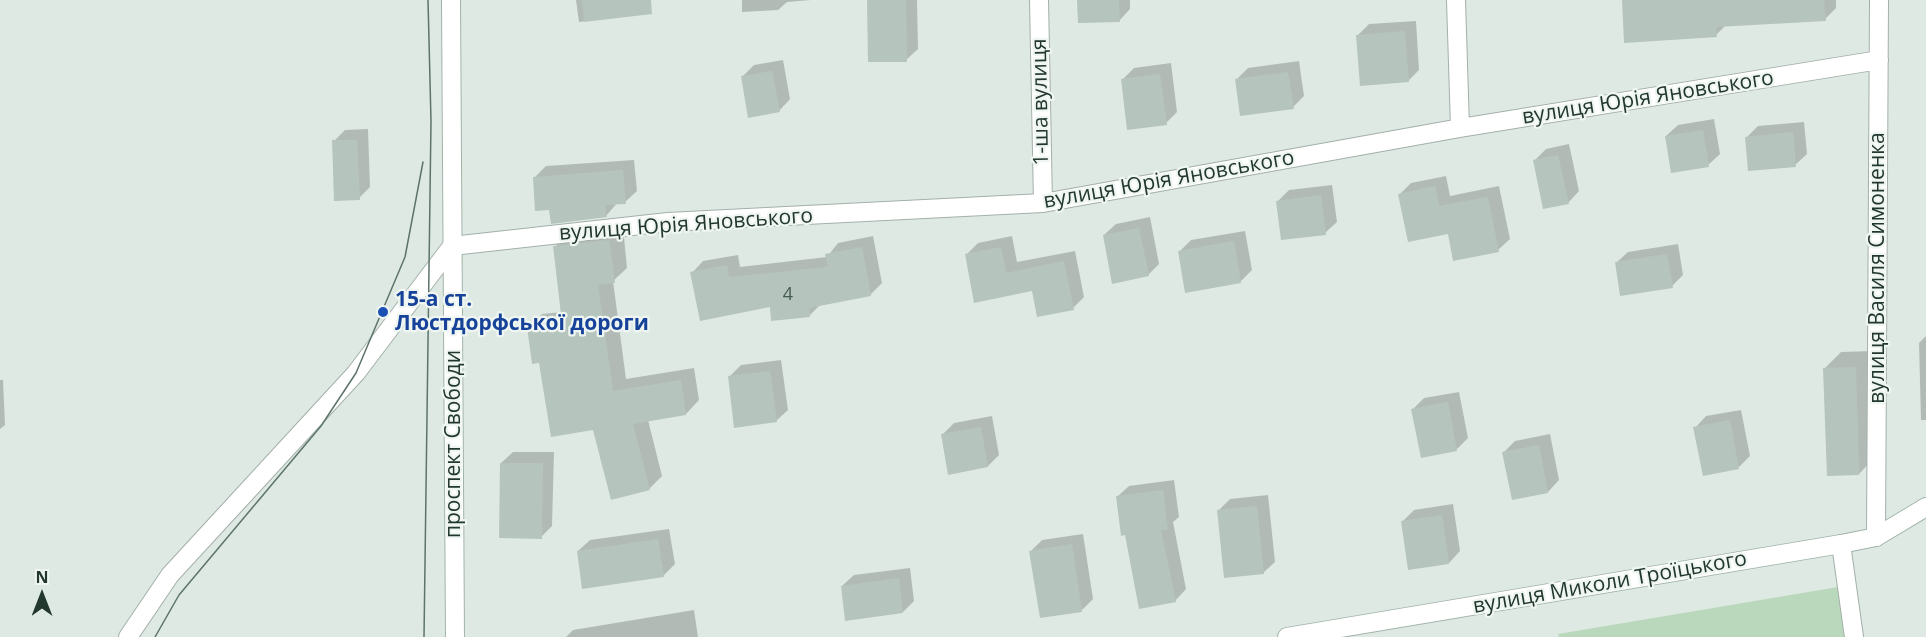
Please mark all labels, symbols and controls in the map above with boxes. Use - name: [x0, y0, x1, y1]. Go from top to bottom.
- street label: 1-ша вулиця: [1027, 38, 1055, 166]
- street label: вулиця Юрія Яновського: [1520, 66, 1776, 130]
- street label: вулиця Василя Симоненка: [1865, 132, 1891, 404]
- street label: вулиця Юрія Яновського: [1042, 146, 1296, 214]
- street label: вулиця Юрія Яновського: [558, 204, 814, 246]
- house number: 4: [783, 284, 793, 306]
- place label: 15-а ст. Люстдорфської дороги: [395, 287, 649, 337]
- marker: 15-а ст. Люстдорфської дороги: [376, 305, 390, 319]
- street label: проспект Свободи: [441, 350, 467, 538]
- street label: вулиця Миколи Троїцького: [1471, 546, 1749, 620]
- north arrow: [12, 565, 72, 625]
- text: N: [35, 566, 49, 588]

